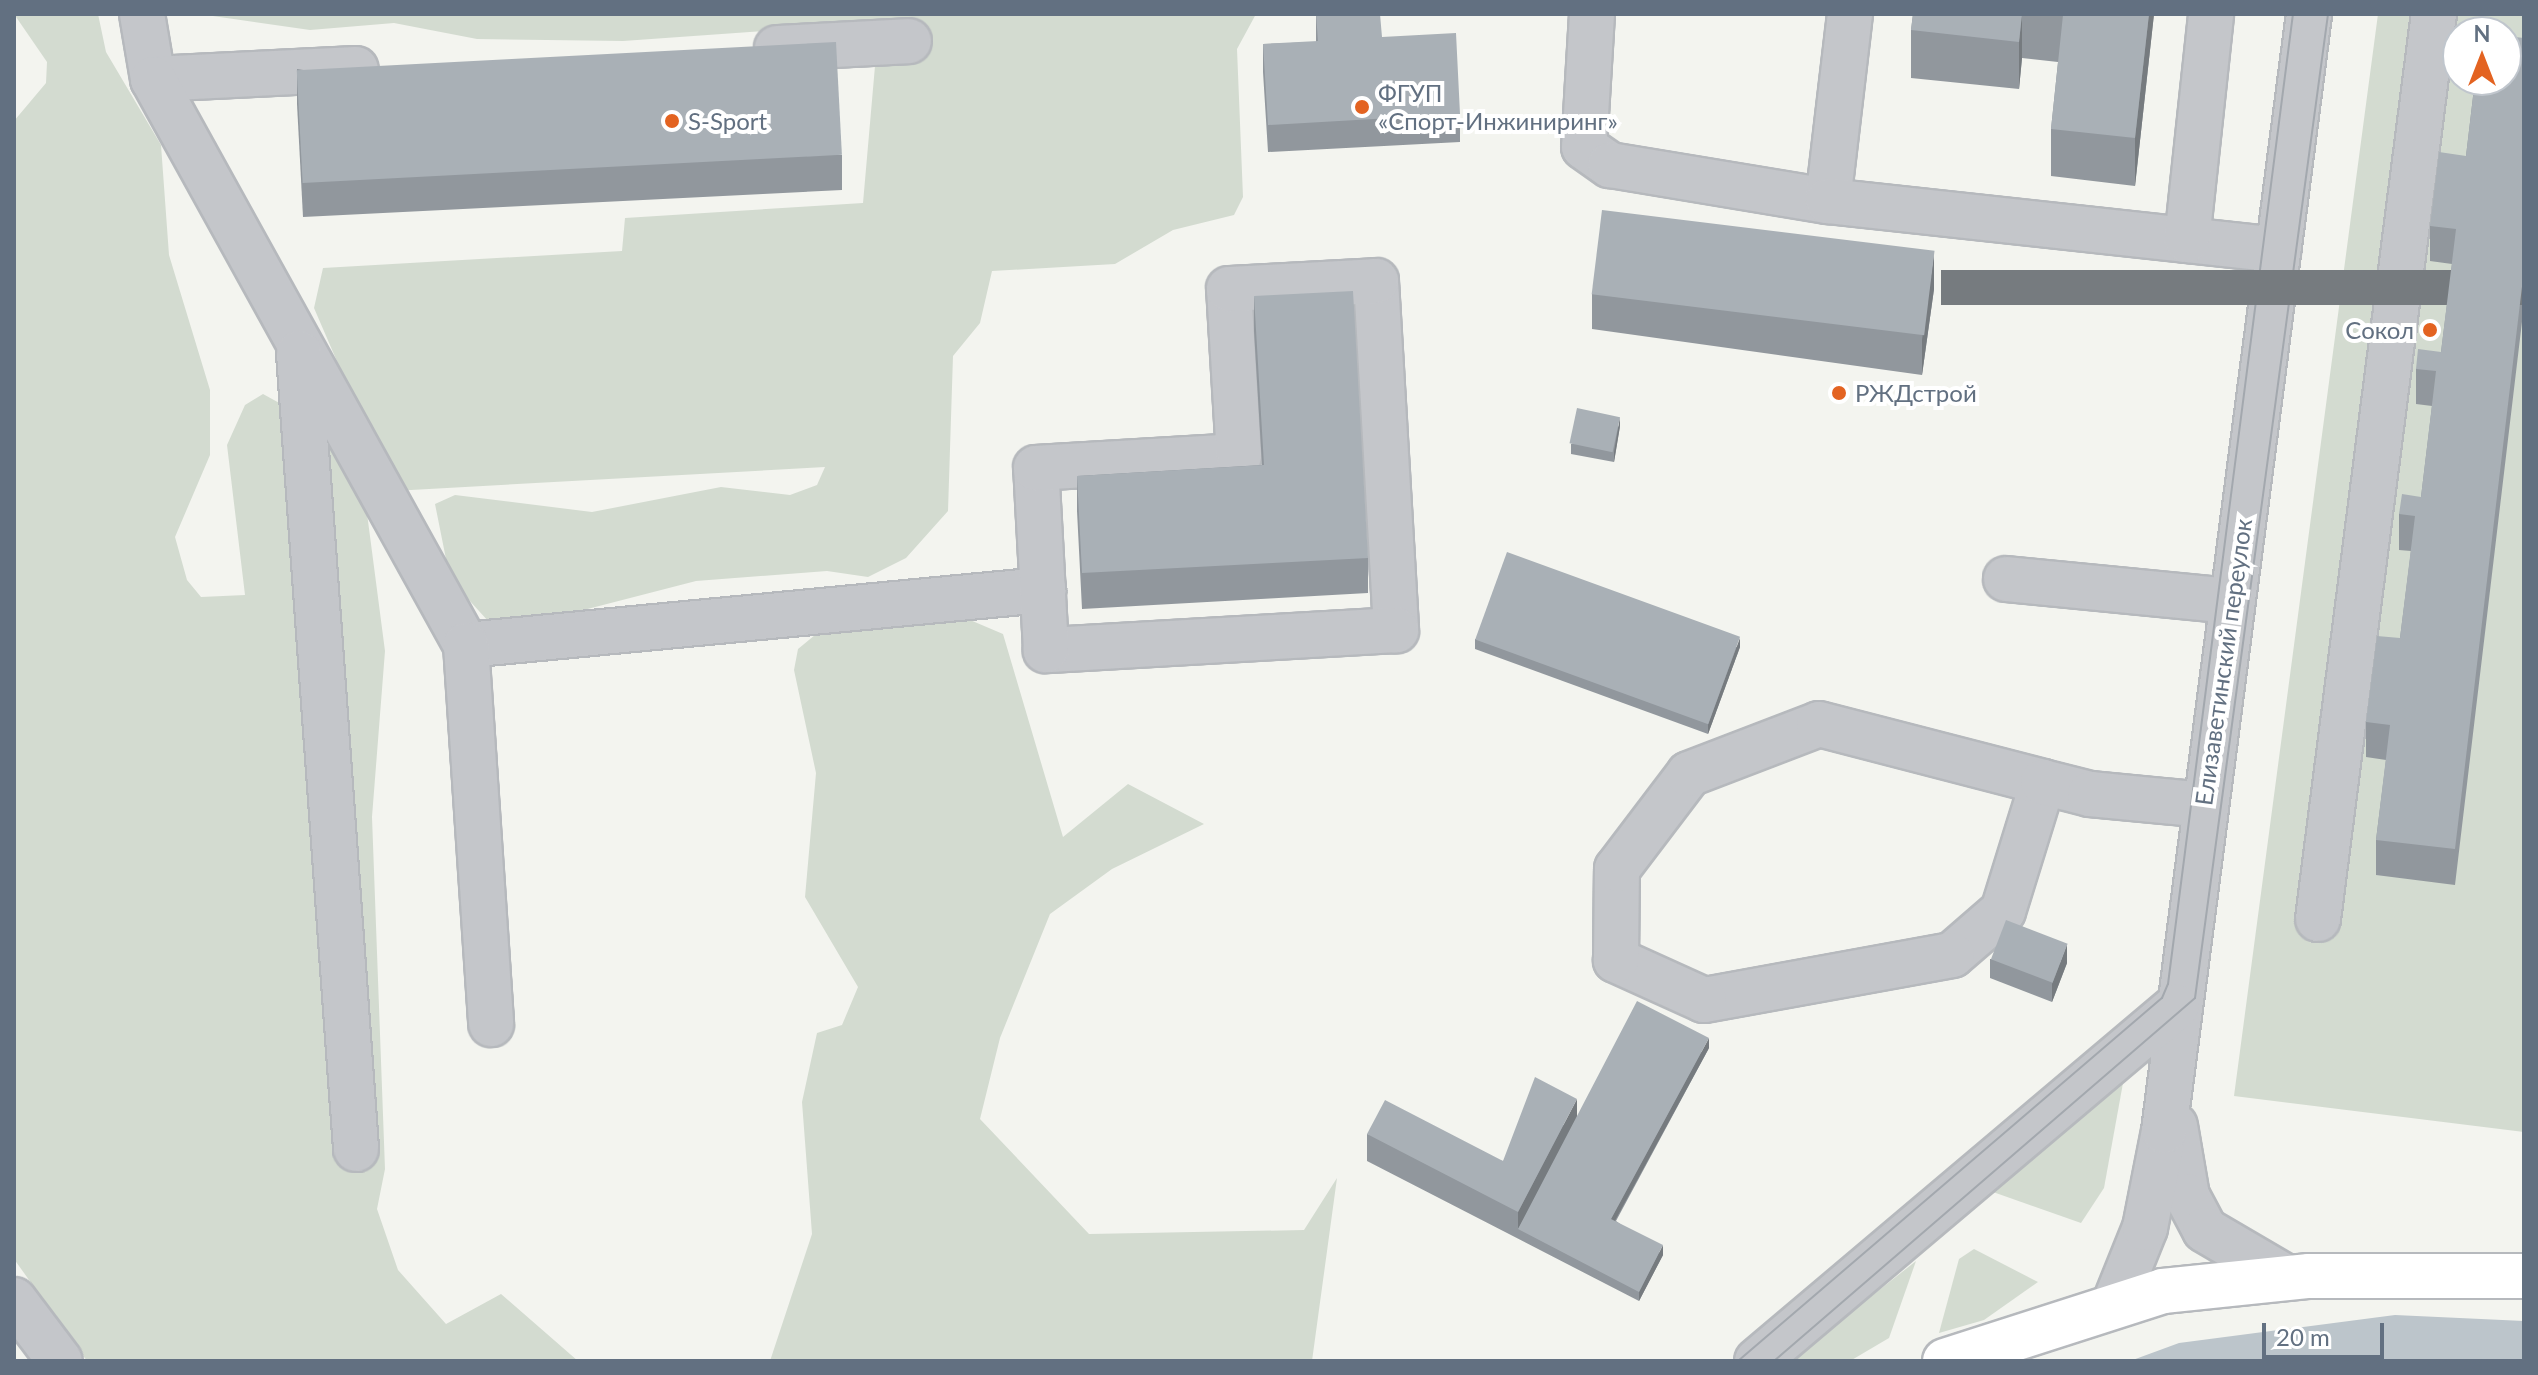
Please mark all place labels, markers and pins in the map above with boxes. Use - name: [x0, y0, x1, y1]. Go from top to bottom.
- place label: ФГУП «Спорт-Инжиниринг»: [1378, 79, 1618, 135]
- marker: ФГУП «Спорт-Инжиниринг»: [1353, 98, 1371, 116]
- place label: S-Sport: [688, 107, 767, 135]
- marker: S-Sport: [663, 112, 681, 130]
- place label: Сокол: [2345, 316, 2414, 344]
- marker: Сокол: [2421, 321, 2439, 339]
- place label: РЖДстрой: [1855, 379, 1977, 407]
- marker: РЖДстрой: [1830, 384, 1848, 402]

